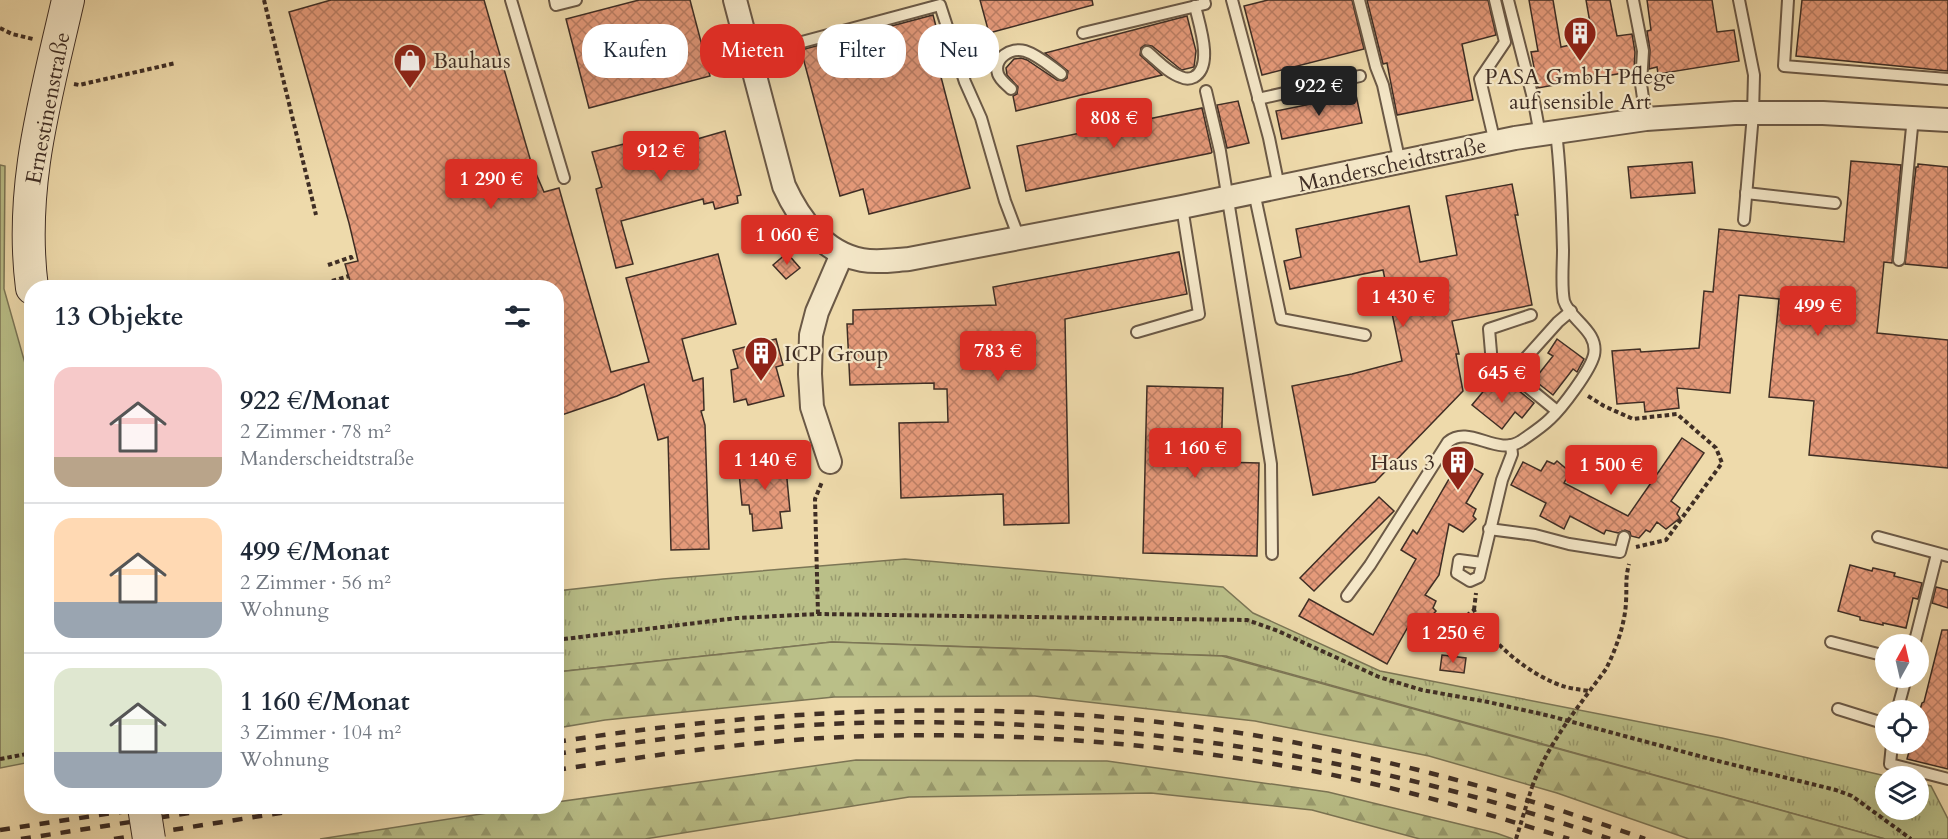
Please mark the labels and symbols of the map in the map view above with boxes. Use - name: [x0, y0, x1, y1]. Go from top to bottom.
- building icon: PASA GmbH Pflege auf sensible Art: [1562, 15, 1598, 62]
- street label: Ernestinenstraße: [19, 29, 77, 187]
- shop icon: Bauhaus: [392, 42, 428, 89]
- place label: Bauhaus: [433, 46, 511, 76]
- place label: PASA GmbH Pflege auf sensible Art: [1484, 62, 1676, 117]
- pin: 922 €: [1277, 66, 1361, 117]
- pin: 808 €: [1072, 98, 1156, 149]
- street label: Manderscheidtstraße: [1295, 130, 1489, 200]
- pin: 912 €: [619, 131, 703, 182]
- pin: 1 290 €: [436, 159, 546, 210]
- pin: 1 060 €: [732, 215, 842, 266]
- pin: 1 430 €: [1348, 277, 1458, 328]
- pin: 499 €: [1776, 286, 1860, 337]
- pin: 783 €: [956, 331, 1040, 382]
- building icon: ICP Group: [743, 335, 779, 382]
- place label: ICP Group: [784, 339, 888, 369]
- pin: 645 €: [1460, 353, 1544, 404]
- pin: 1 160 €: [1140, 428, 1250, 479]
- pin: 1 140 €: [710, 440, 820, 491]
- building icon: Haus 3: [1440, 444, 1476, 491]
- pin: 1 500 €: [1556, 445, 1666, 496]
- place label: Haus 3: [1370, 448, 1435, 478]
- pin: 1 250 €: [1398, 613, 1508, 664]
- north arrow: [1875, 634, 1929, 688]

